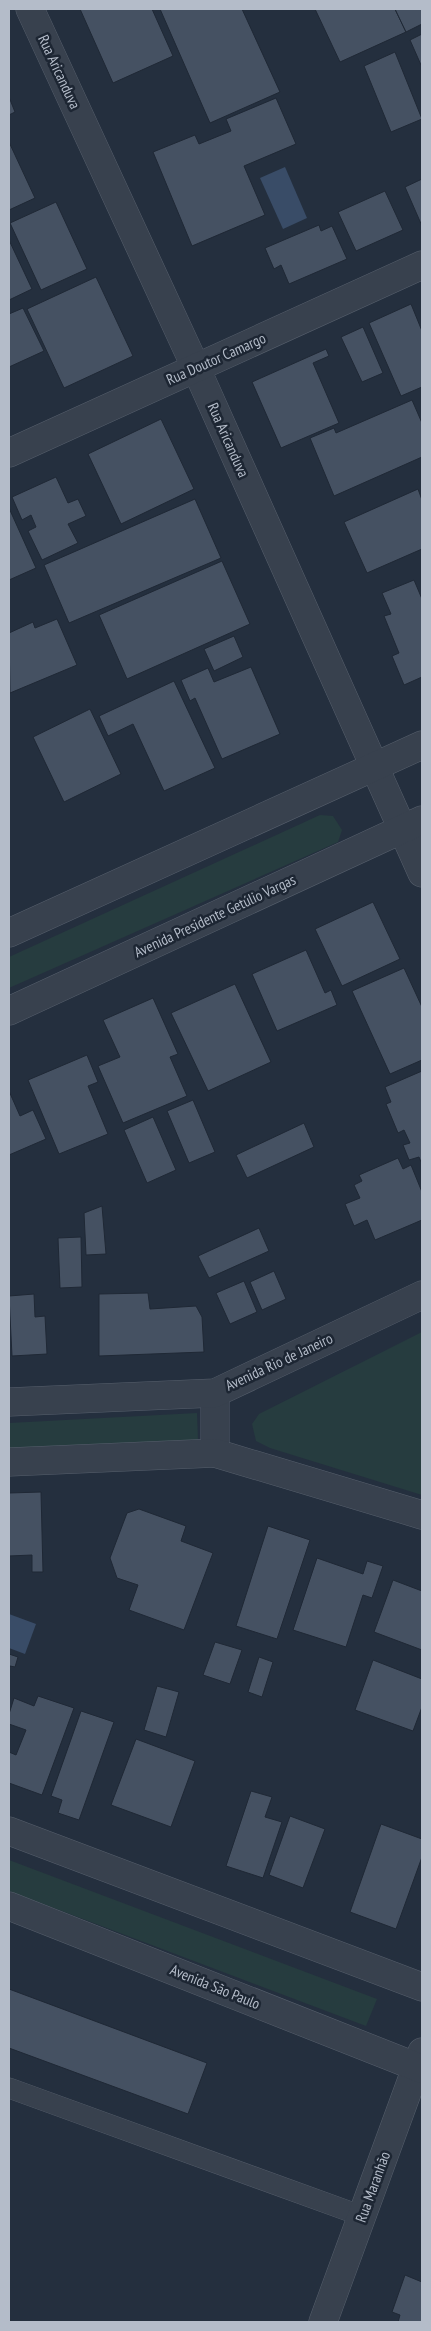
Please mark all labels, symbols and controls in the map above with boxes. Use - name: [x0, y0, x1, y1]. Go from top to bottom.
- street label: Rua Aricanduva: [34, 32, 85, 112]
- street label: Rua Doutor Camargo: [163, 328, 269, 389]
- street label: Rua Aricanduva: [204, 400, 253, 480]
- street label: Avenida Presidente Getúlio Vargas: [131, 870, 299, 961]
- street label: Avenida Rio de Janeiro: [222, 1328, 336, 1395]
- street label: Avenida São Paulo: [168, 1960, 263, 2013]
- street label: Rua Maranhão: [351, 2149, 394, 2225]

